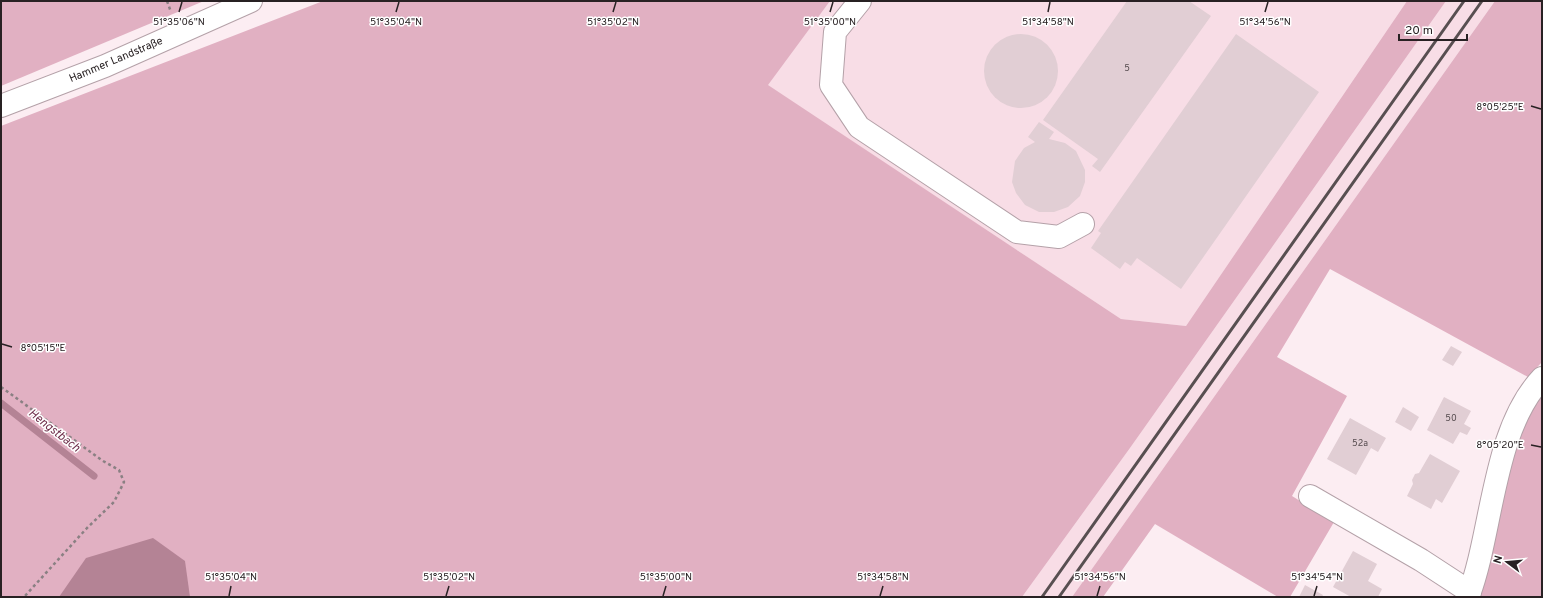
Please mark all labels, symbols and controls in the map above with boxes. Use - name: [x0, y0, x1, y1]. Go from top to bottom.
- text: 51°35'06"N: [153, 16, 205, 29]
- text: 51°35'04"N: [370, 16, 422, 29]
- text: 51°35'02"N: [587, 16, 639, 29]
- text: 51°35'00"N: [804, 16, 856, 29]
- text: 51°34'58"N: [1022, 16, 1074, 29]
- text: 51°34'56"N: [1239, 16, 1291, 29]
- scale bar: [1399, 16, 1467, 42]
- text: 20 m: [1405, 23, 1433, 39]
- street label: Hammer Landstraße: [67, 34, 165, 86]
- house number: 5: [1124, 63, 1130, 74]
- text: 8°05'25"E: [1476, 101, 1524, 114]
- text: 8°05'15"E: [21, 342, 65, 355]
- water label: Hengstbach: [25, 406, 84, 457]
- house number: 50: [1445, 413, 1457, 424]
- house number: 52a: [1352, 438, 1368, 449]
- text: 8°05'20"E: [1476, 439, 1524, 452]
- north arrow: [1487, 542, 1527, 582]
- text: N: [1491, 554, 1506, 565]
- text: 51°35'04"N: [205, 571, 257, 584]
- text: 51°35'02"N: [423, 571, 475, 584]
- text: 51°35'00"N: [640, 571, 692, 584]
- text: 51°34'58"N: [857, 571, 909, 584]
- text: 51°34'56"N: [1074, 571, 1126, 584]
- text: 51°34'54"N: [1291, 571, 1343, 584]

